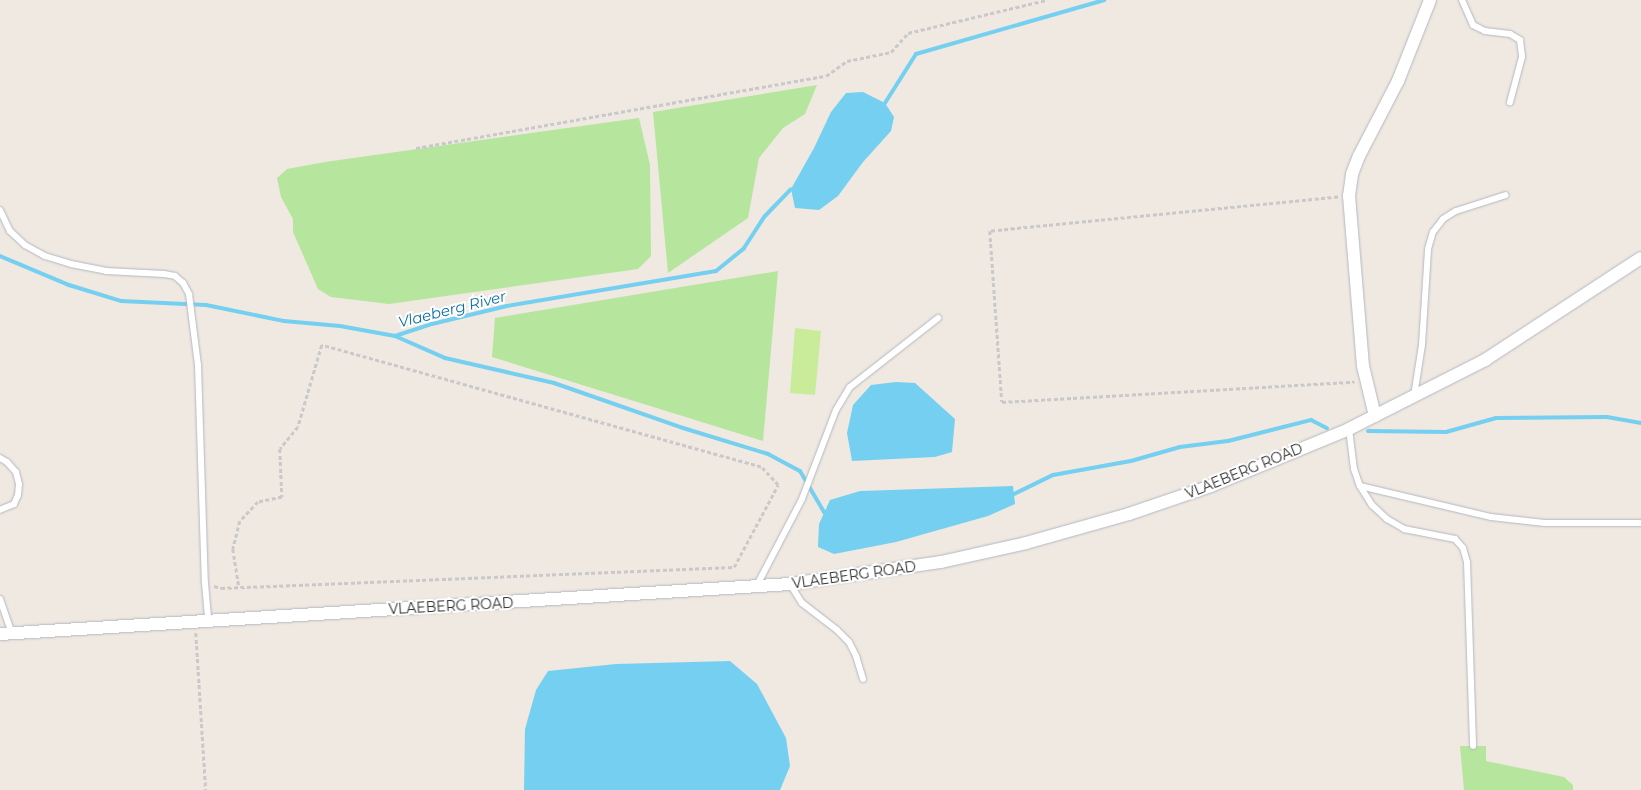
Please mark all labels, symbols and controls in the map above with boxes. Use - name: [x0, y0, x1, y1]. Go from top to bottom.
- water label: Vlaeberg River: [396, 287, 508, 331]
- street label: VLAEBERG ROAD: [1183, 440, 1305, 502]
- street label: VLAEBERG ROAD: [791, 558, 917, 592]
- street label: VLAEBERG ROAD: [388, 594, 514, 618]

